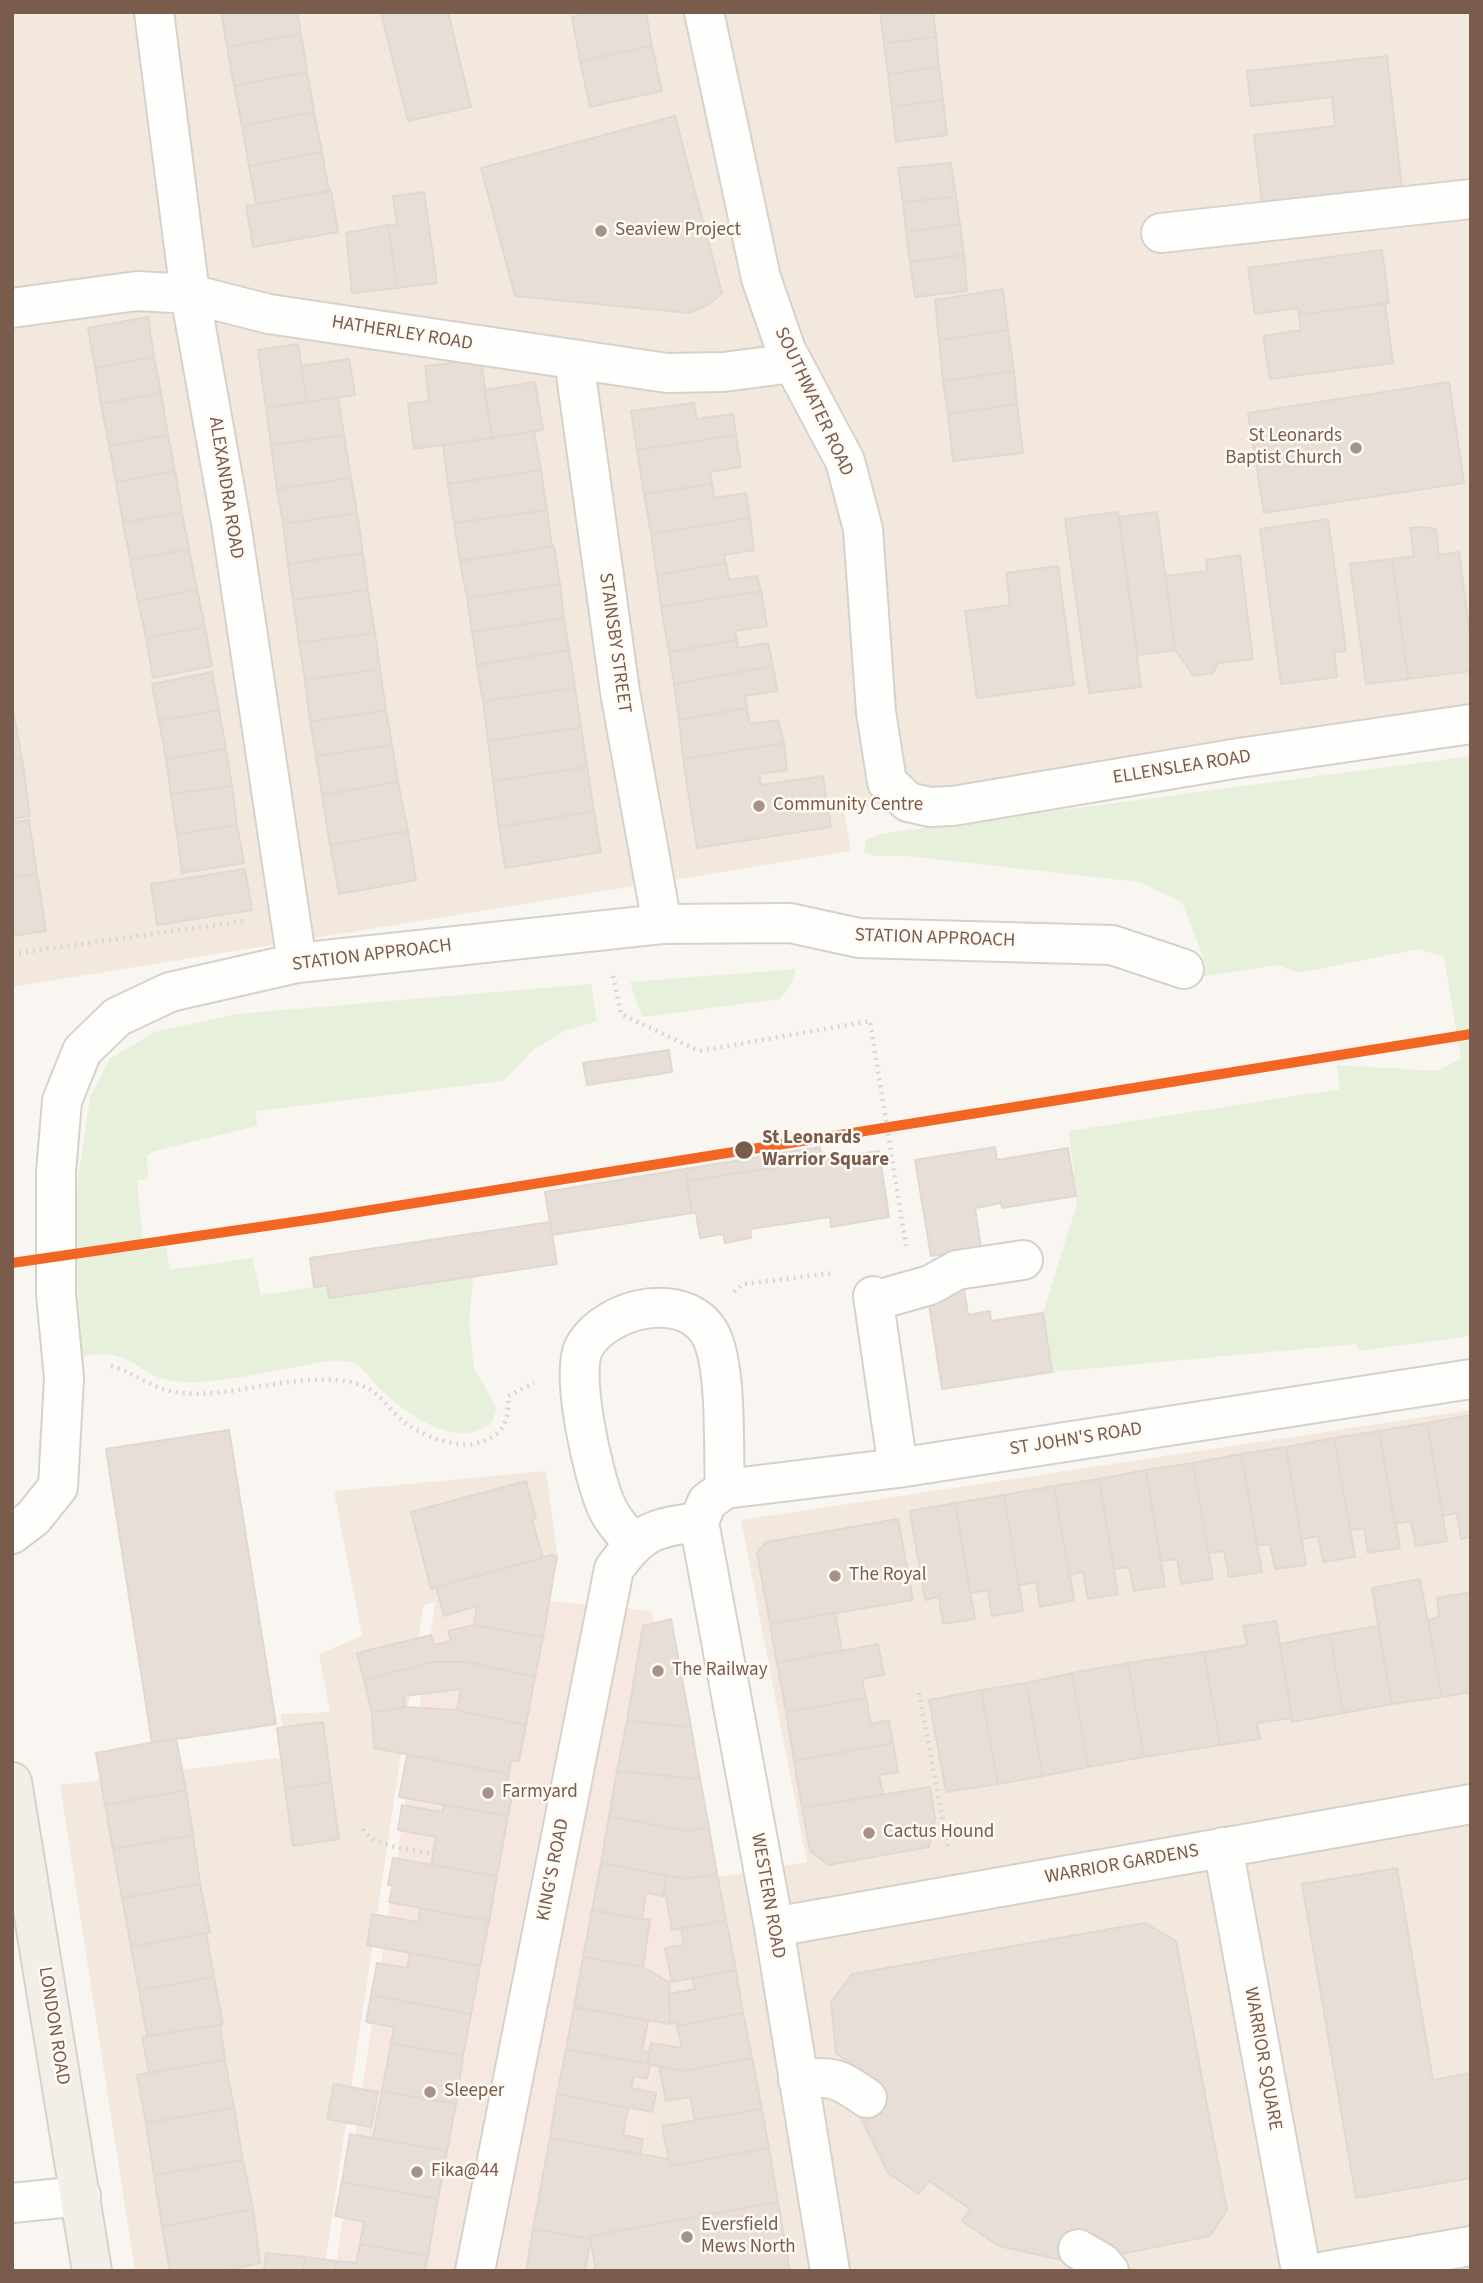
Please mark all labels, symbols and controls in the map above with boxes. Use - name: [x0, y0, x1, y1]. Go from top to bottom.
- place label: Seaview Project: [615, 220, 741, 242]
- marker: Seaview Project: [593, 223, 609, 239]
- street label: HATHERLEY ROAD: [330, 312, 474, 356]
- street label: SOUTHWATER ROAD: [768, 324, 858, 480]
- street label: ALEXANDRA ROAD: [202, 415, 248, 561]
- place label: St Leonards Baptist Church: [1225, 426, 1342, 470]
- marker: St Leonards Baptist Church: [1348, 440, 1364, 456]
- street label: STAINSBY STREET: [593, 571, 635, 715]
- street label: ELLENSLEA ROAD: [1111, 746, 1253, 790]
- place label: Community Centre: [773, 795, 923, 817]
- marker: Community Centre: [751, 798, 767, 814]
- street label: STATION APPROACH: [854, 925, 1016, 953]
- street label: STATION APPROACH: [291, 935, 453, 977]
- place label: St Leonards Warrior Square: [762, 1128, 889, 1172]
- marker: St Leonards Warrior Square: [733, 1139, 755, 1161]
- street label: ST JOHN'S ROAD: [1008, 1418, 1144, 1462]
- place label: The Royal: [849, 1565, 927, 1587]
- marker: The Royal: [827, 1568, 843, 1584]
- place label: The Railway: [672, 1660, 767, 1682]
- marker: The Railway: [650, 1663, 666, 1679]
- place label: Farmyard: [502, 1782, 578, 1804]
- marker: Farmyard: [480, 1785, 496, 1801]
- street label: KING'S ROAD: [533, 1817, 575, 1923]
- place label: Cactus Hound: [883, 1822, 994, 1844]
- marker: Cactus Hound: [861, 1825, 877, 1841]
- street label: WESTERN ROAD: [745, 1831, 789, 1961]
- street label: WARRIOR GARDENS: [1043, 1840, 1201, 1890]
- street label: LONDON ROAD: [32, 1965, 74, 2087]
- street label: WARRIOR SQUARE: [1238, 1986, 1286, 2132]
- place label: Sleeper: [444, 2081, 504, 2103]
- marker: Sleeper: [422, 2084, 438, 2100]
- place label: Fika@44: [431, 2161, 499, 2183]
- marker: Fika@44: [409, 2164, 425, 2180]
- place label: Eversfield Mews North: [701, 2215, 796, 2259]
- marker: Eversfield Mews North: [679, 2229, 695, 2245]

